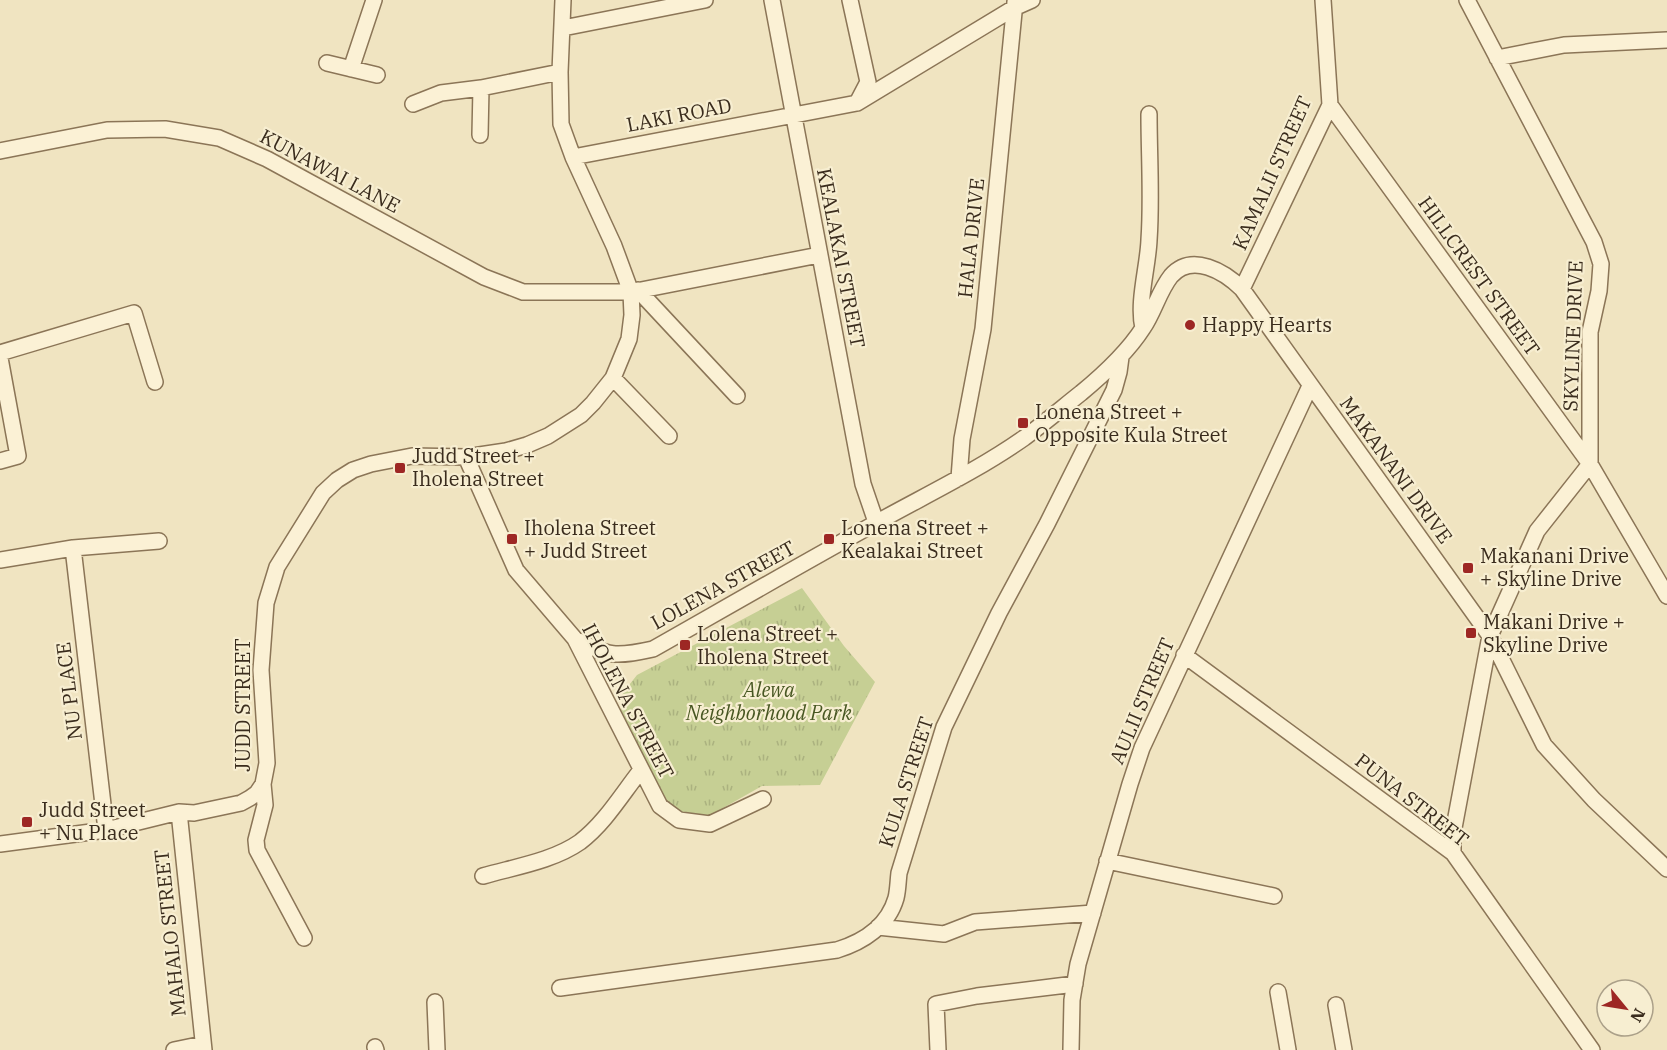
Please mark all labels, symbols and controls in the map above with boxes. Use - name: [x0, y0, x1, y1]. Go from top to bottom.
- street label: LAKI ROAD: [624, 91, 734, 138]
- street label: KAMALII STREET: [1225, 91, 1318, 254]
- street label: KUNAWAI LANE: [255, 122, 405, 219]
- street label: KEALAKAI STREET: [811, 166, 872, 350]
- street label: HALA DRIVE: [951, 177, 990, 299]
- street label: HILLCREST STREET: [1412, 190, 1547, 361]
- street label: SKYLINE DRIVE: [1556, 260, 1589, 412]
- place label: Happy Hearts: [1202, 311, 1332, 338]
- marker: Happy Hearts: [1183, 318, 1197, 332]
- street label: MAKANANI DRIVE: [1334, 391, 1459, 549]
- place label: Lonena Street + Opposite Kula Street: [1035, 398, 1228, 448]
- marker: Lonena Street + Opposite Kula Street: [1016, 416, 1030, 430]
- place label: Judd Street + Iholena Street: [412, 442, 544, 492]
- marker: Judd Street + Iholena Street: [393, 461, 407, 475]
- place label: Iholena Street + Judd Street: [524, 514, 656, 564]
- place label: Lonena Street + Kealakai Street: [841, 514, 989, 564]
- marker: Iholena Street + Judd Street: [505, 532, 519, 546]
- marker: Lonena Street + Kealakai Street: [822, 532, 836, 546]
- street label: LOLENA STREET: [646, 534, 800, 635]
- place label: Makanani Drive + Skyline Drive: [1480, 542, 1629, 592]
- marker: Makanani Drive + Skyline Drive: [1461, 561, 1475, 575]
- place label: Makani Drive + Skyline Drive: [1483, 608, 1625, 658]
- street label: IHOLENA STREET: [576, 618, 681, 783]
- place label: Lolena Street + Iholena Street: [697, 620, 838, 670]
- marker: Makani Drive + Skyline Drive: [1464, 626, 1478, 640]
- street label: AULII STREET: [1103, 633, 1180, 768]
- street label: JUDD STREET: [229, 638, 256, 772]
- marker: Lolena Street + Iholena Street: [678, 638, 692, 652]
- street label: NU PLACE: [49, 641, 88, 742]
- park label: Alewa Neighborhood Park: [685, 676, 852, 726]
- street label: KULA STREET: [872, 713, 939, 851]
- street label: PUNA STREET: [1350, 747, 1475, 853]
- place label: Judd Street + Nu Place: [39, 796, 146, 846]
- marker: Judd Street + Nu Place: [20, 815, 34, 829]
- street label: MAHALO STREET: [147, 848, 192, 1018]
- north arrow: [1595, 978, 1655, 1038]
- text: N: [1626, 1005, 1650, 1026]

